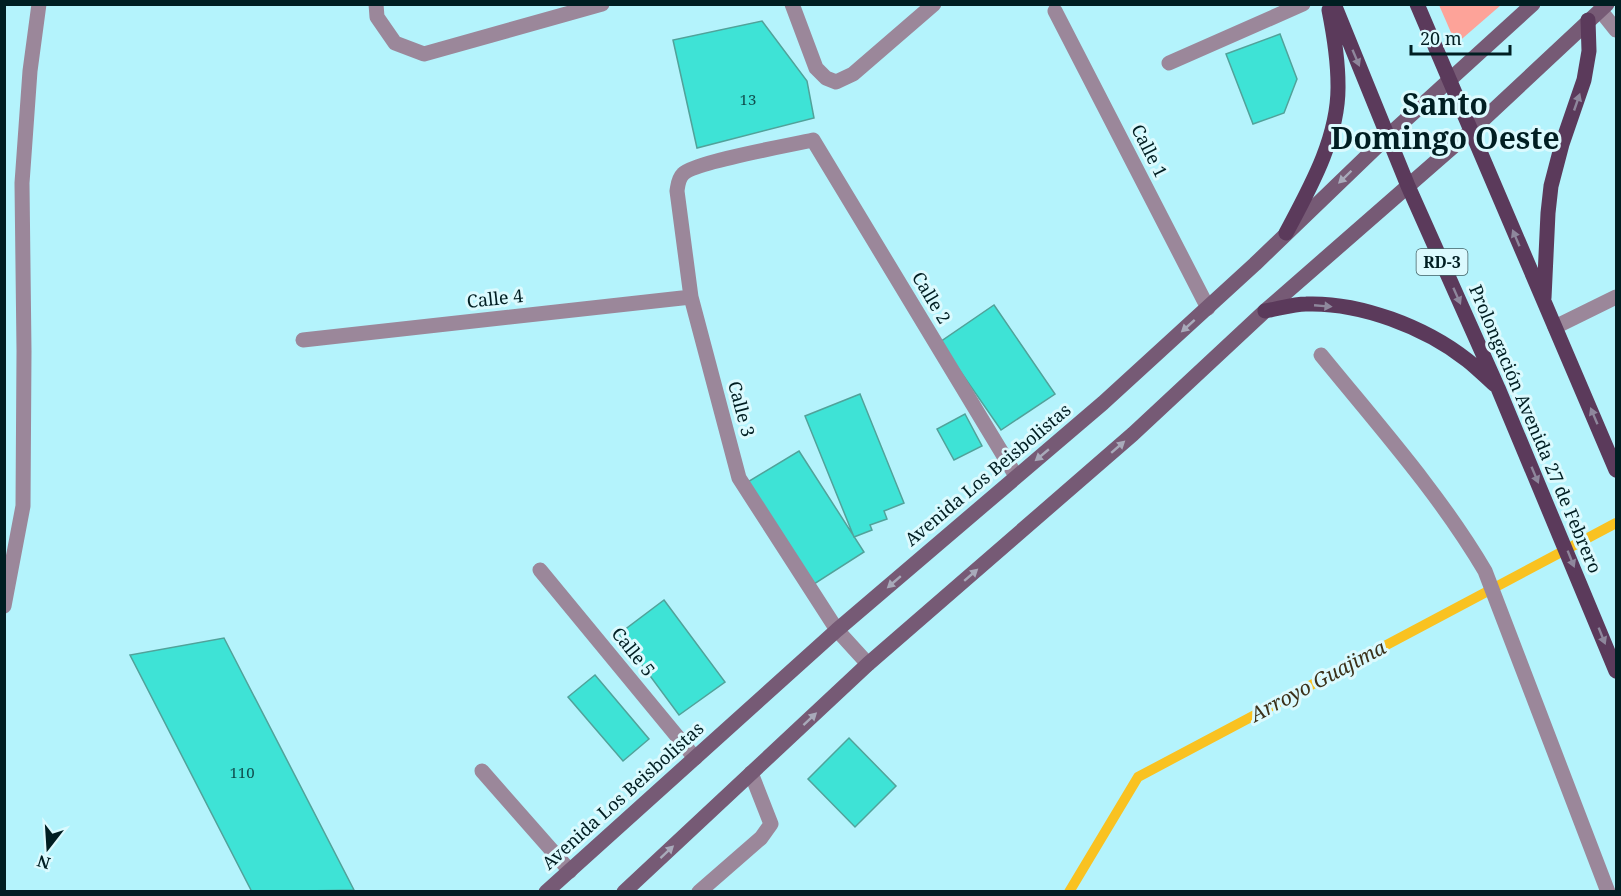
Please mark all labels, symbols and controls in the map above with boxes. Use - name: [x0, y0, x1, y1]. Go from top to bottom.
- scale bar: [1411, 18, 1510, 56]
- text: 20 m: [1420, 26, 1462, 50]
- one-way arrow: [1352, 50, 1361, 67]
- district label: Santo Domingo Oeste: [1330, 83, 1560, 158]
- house number: 13: [740, 89, 756, 109]
- one-way arrow: [1572, 93, 1582, 111]
- street label: Calle 1: [1126, 120, 1173, 181]
- one-way arrow: [1337, 170, 1352, 184]
- one-way arrow: [1511, 228, 1521, 246]
- road number: RD-3: [1416, 249, 1468, 275]
- street label: Calle 2: [907, 267, 957, 328]
- street label: Prolongación Avenida 27 de Febrero: [1464, 281, 1608, 576]
- street label: Calle 4: [465, 283, 524, 313]
- one-way arrow: [1453, 287, 1462, 305]
- one-way arrow: [1313, 301, 1332, 311]
- one-way arrow: [1181, 319, 1196, 332]
- street label: Calle 3: [723, 378, 761, 439]
- street label: Avenida Los Beisbolistas: [899, 398, 1076, 551]
- one-way arrow: [1589, 408, 1598, 425]
- one-way arrow: [1110, 441, 1125, 454]
- one-way arrow: [1034, 448, 1050, 461]
- one-way arrow: [1530, 466, 1540, 484]
- one-way arrow: [1566, 550, 1576, 568]
- one-way arrow: [963, 569, 978, 582]
- one-way arrow: [886, 575, 902, 588]
- street label: Calle 5: [607, 622, 661, 681]
- one-way arrow: [1597, 627, 1607, 645]
- water label: Arroyo Guajima: [1243, 633, 1391, 729]
- one-way arrow: [802, 712, 817, 726]
- street label: Avenida Los Beisbolistas: [536, 716, 708, 874]
- house number: 110: [229, 762, 255, 782]
- north arrow: [18, 818, 78, 878]
- one-way arrow: [659, 845, 674, 859]
- text: N: [34, 850, 53, 875]

